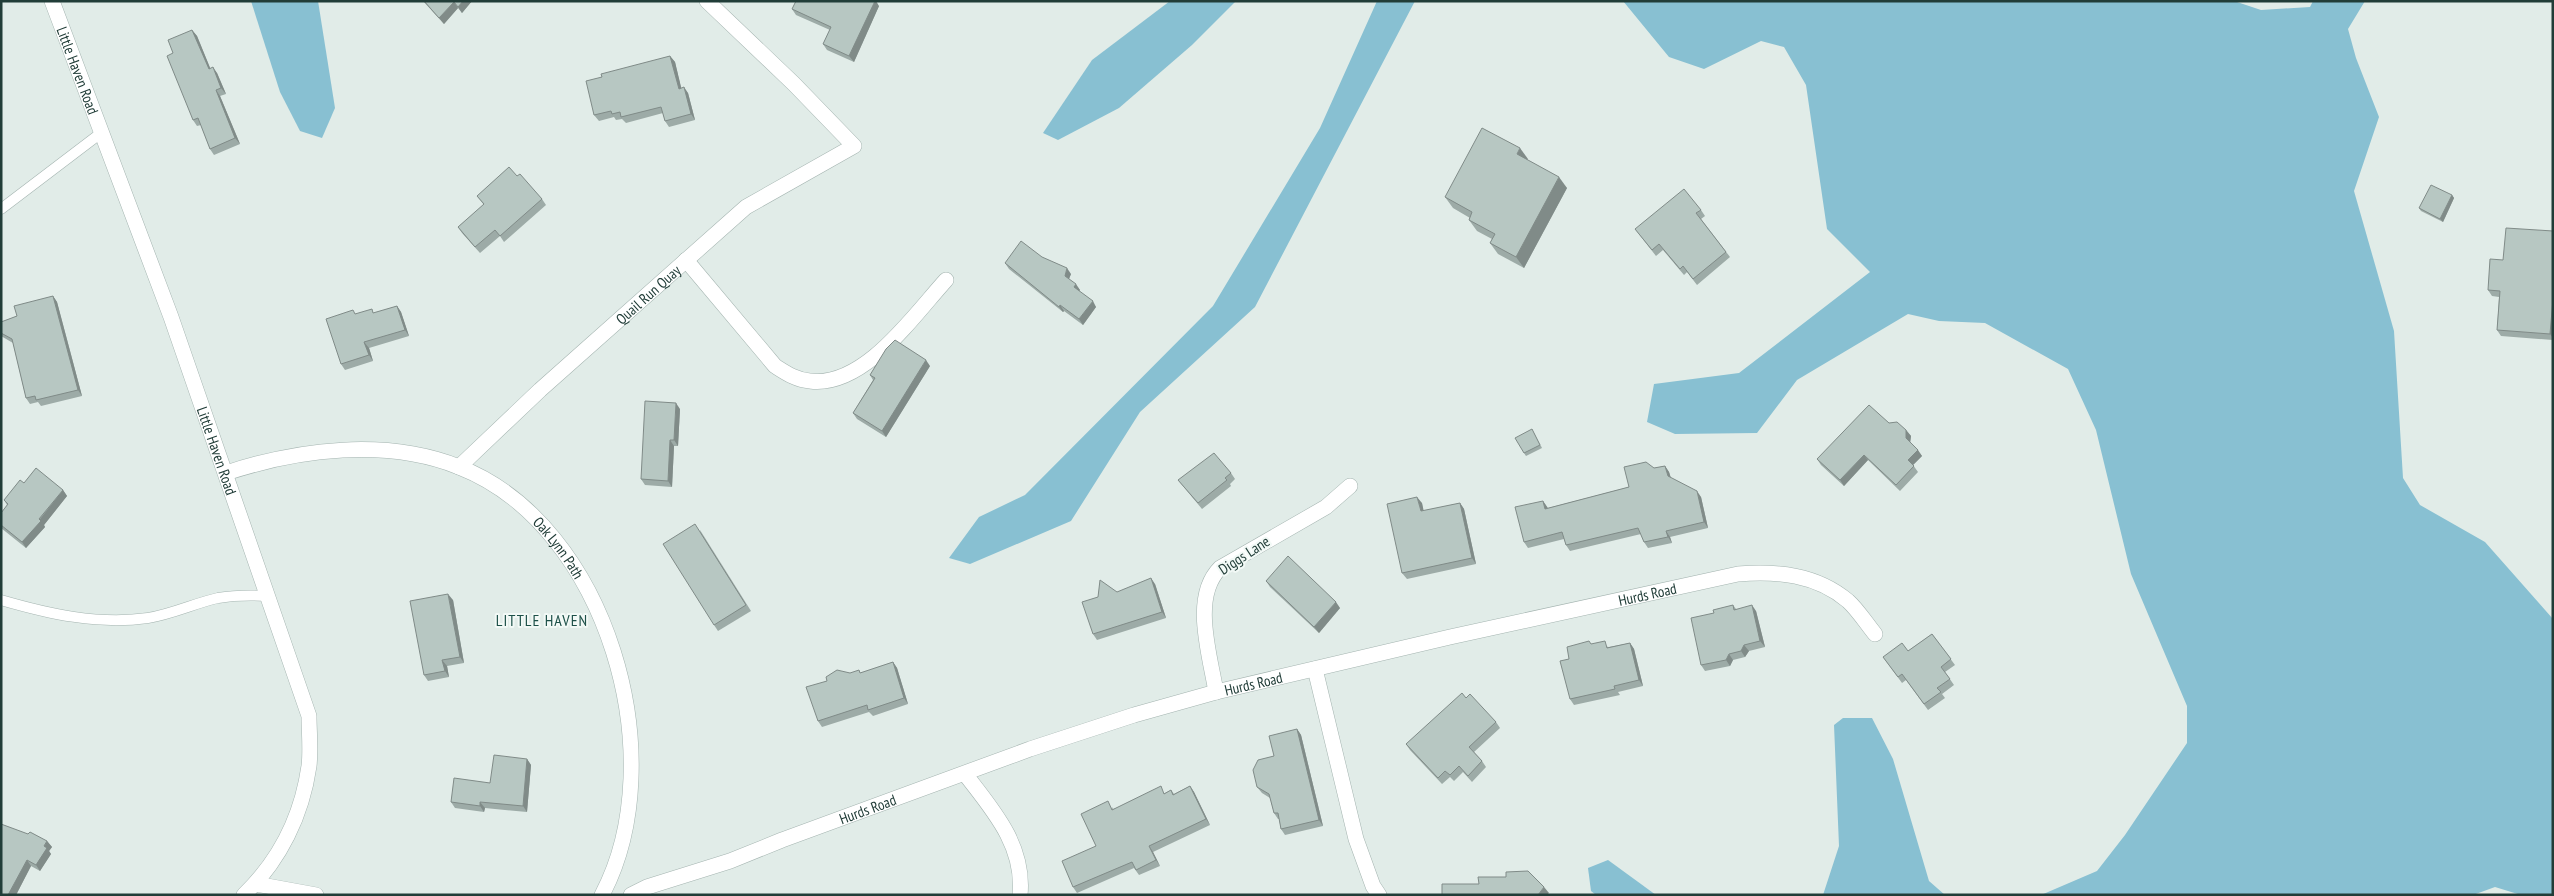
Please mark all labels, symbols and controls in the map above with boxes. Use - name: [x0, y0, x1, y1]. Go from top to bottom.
- street label: Little Haven Road: [53, 24, 103, 117]
- street label: Quail Run Quay: [611, 260, 685, 328]
- street label: Little Haven Road: [193, 404, 241, 497]
- street label: Oak Lynn Path: [529, 512, 589, 582]
- street label: Diggs Lane: [1215, 531, 1273, 579]
- street label: Hurds Road: [1616, 578, 1678, 609]
- district label: LITTLE HAVEN: [496, 610, 588, 630]
- street label: Hurds Road: [1222, 667, 1284, 699]
- street label: Hurds Road: [836, 790, 898, 828]

